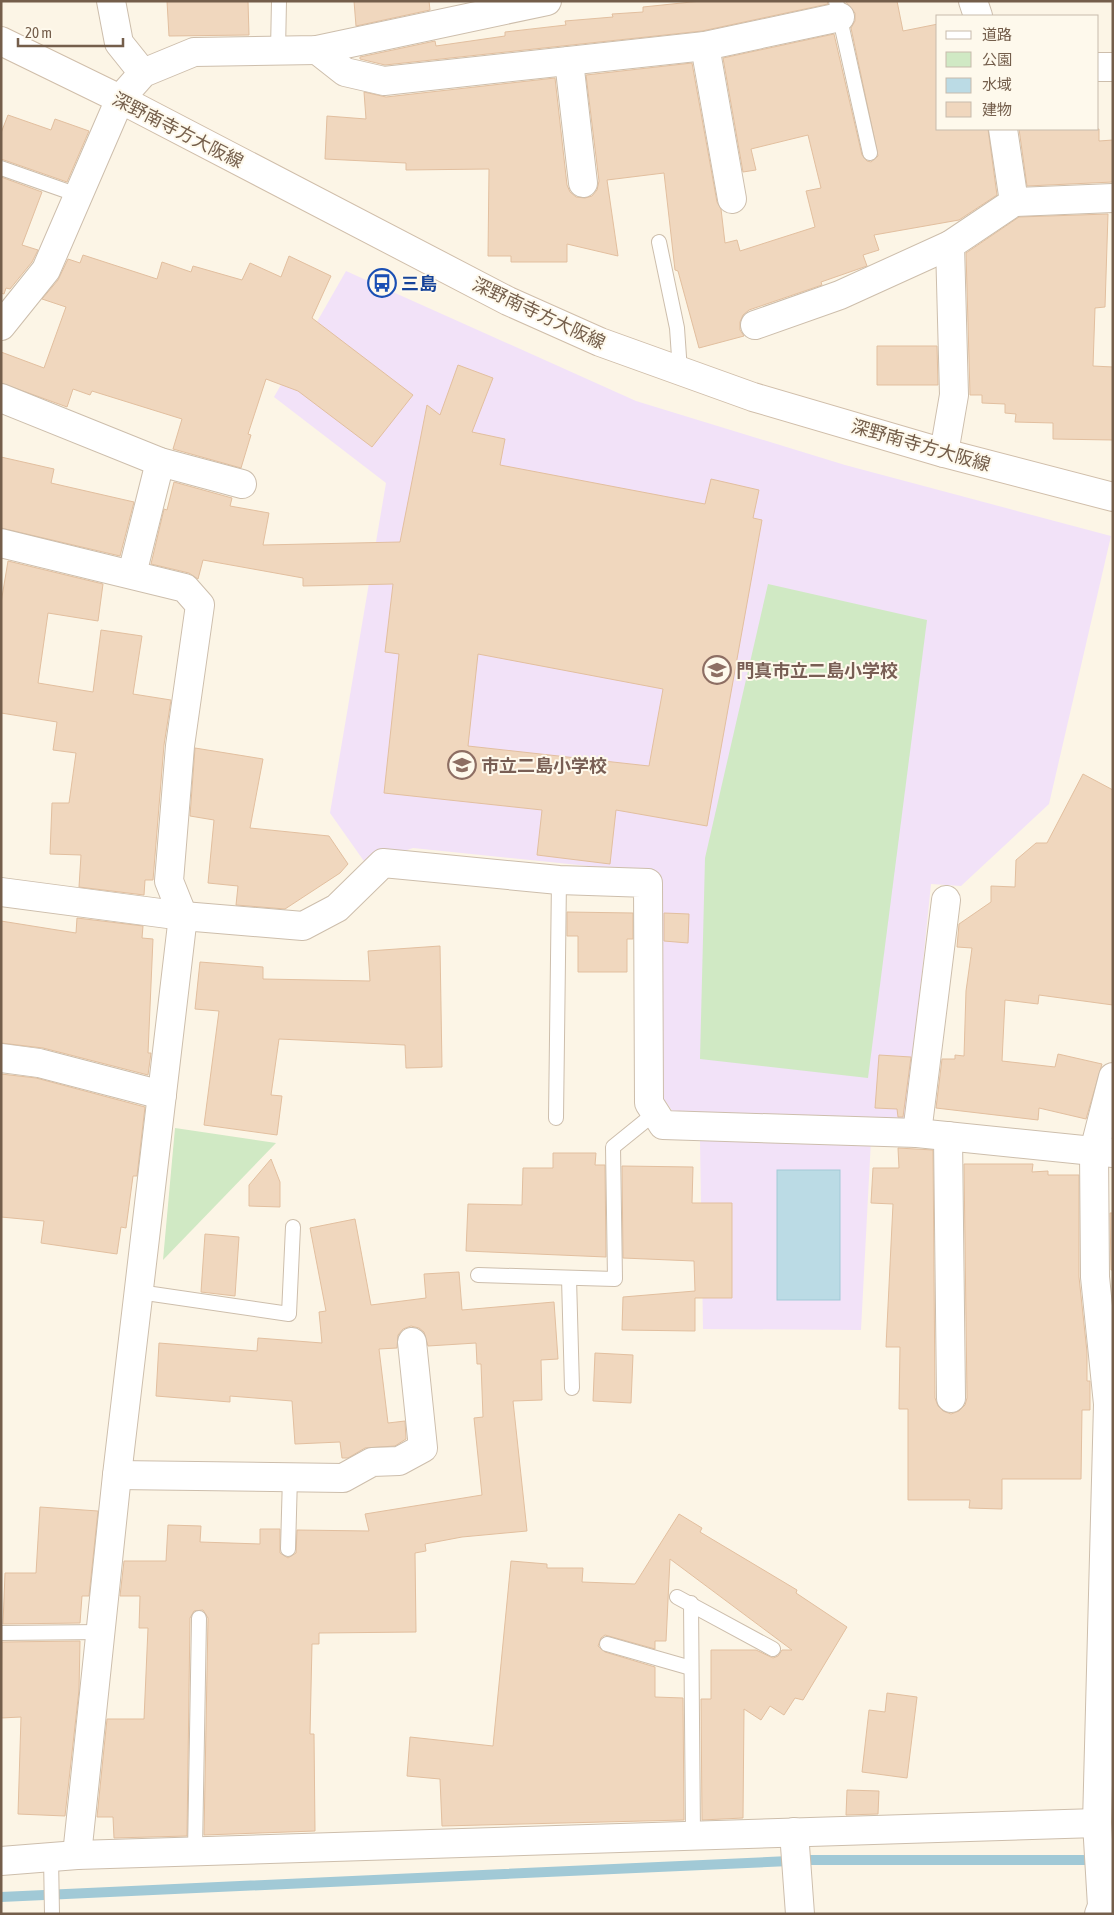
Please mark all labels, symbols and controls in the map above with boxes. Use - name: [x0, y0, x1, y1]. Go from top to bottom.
- scale bar: [18, 15, 122, 47]
- legend: [936, 15, 1099, 130]
- text: 20 m: [25, 24, 52, 41]
- text: 道路: [982, 26, 1012, 43]
- text: 公園: [982, 51, 1012, 68]
- text: 水域: [982, 76, 1012, 93]
- street label: 深野南寺方大阪線: [109, 88, 247, 172]
- text: 建物: [982, 101, 1012, 118]
- bus stop icon: 三島: [367, 268, 397, 298]
- place label: 三島: [401, 273, 437, 294]
- street label: 深野南寺方大阪線: [469, 273, 609, 353]
- street label: 深野南寺方大阪線: [849, 415, 993, 475]
- school or university icon: 門真市立二島小学校: [702, 655, 732, 685]
- place label: 門真市立二島小学校: [736, 660, 898, 681]
- school or university icon: 市立二島小学校: [447, 750, 477, 780]
- place label: 市立二島小学校: [481, 755, 607, 776]

